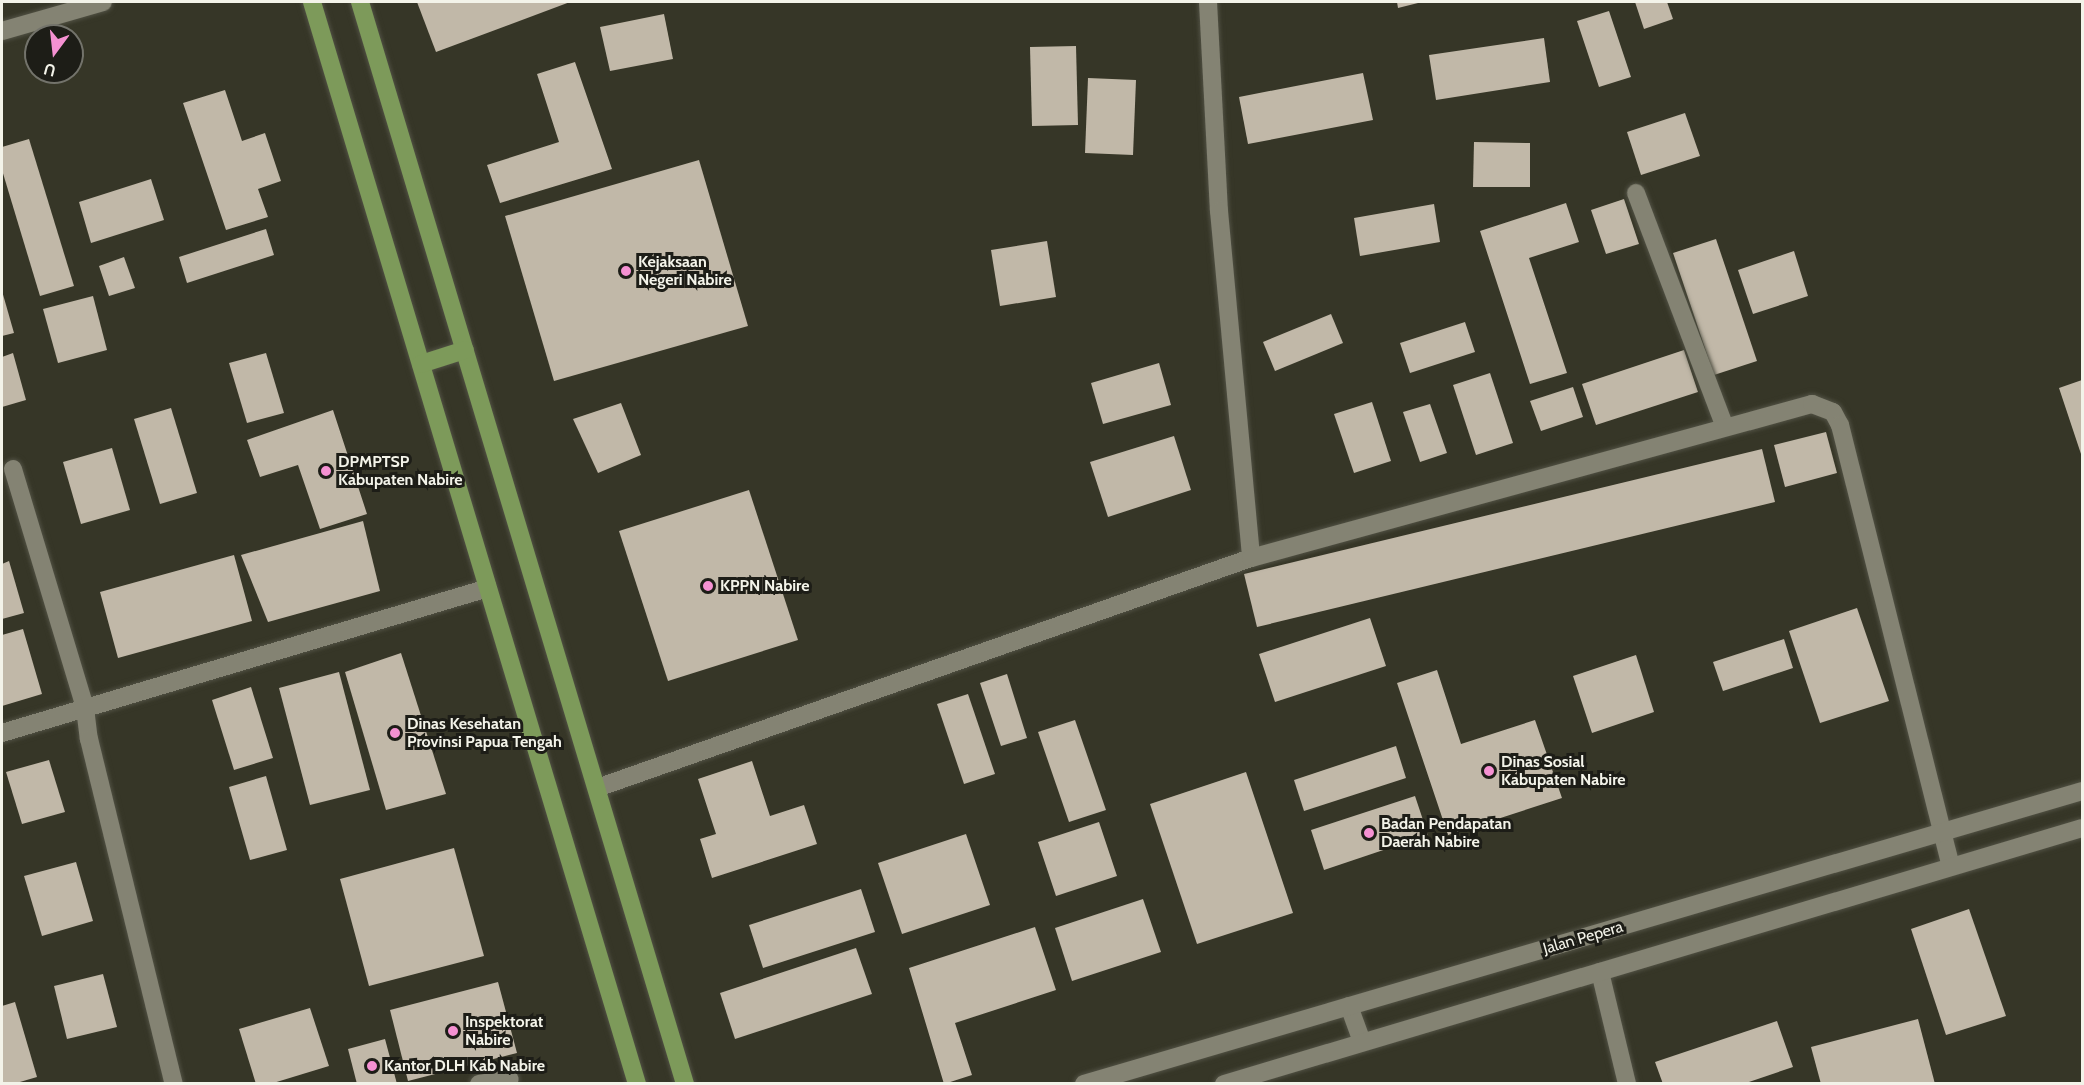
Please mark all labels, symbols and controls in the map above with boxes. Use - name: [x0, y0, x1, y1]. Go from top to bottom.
- north arrow: [24, 24, 84, 84]
- text: U: [42, 59, 58, 81]
- place label: Kejaksaan Negeri Nabire: [638, 252, 732, 290]
- marker: Kejaksaan Negeri Nabire: [619, 264, 633, 278]
- place label: DPMPTSP Kabupaten Nabire: [338, 452, 463, 490]
- marker: DPMPTSP Kabupaten Nabire: [319, 464, 333, 478]
- place label: KPPN Nabire: [720, 576, 809, 596]
- marker: KPPN Nabire: [701, 579, 715, 593]
- place label: Dinas Kesehatan Provinsi Papua Tengah: [407, 714, 562, 752]
- marker: Dinas Kesehatan Provinsi Papua Tengah: [388, 726, 402, 740]
- place label: Dinas Sosial Kabupaten Nabire: [1501, 752, 1626, 790]
- marker: Dinas Sosial Kabupaten Nabire: [1482, 764, 1496, 778]
- place label: Badan Pendapatan Daerah Nabire: [1381, 814, 1511, 852]
- marker: Badan Pendapatan Daerah Nabire: [1362, 826, 1376, 840]
- street label: Jalan Pepera: [1541, 917, 1625, 959]
- place label: Inspektorat Nabire: [465, 1012, 543, 1050]
- marker: Inspektorat Nabire: [446, 1024, 460, 1038]
- place label: Kantor DLH Kab Nabire: [384, 1056, 545, 1076]
- marker: Kantor DLH Kab Nabire: [365, 1059, 379, 1073]

